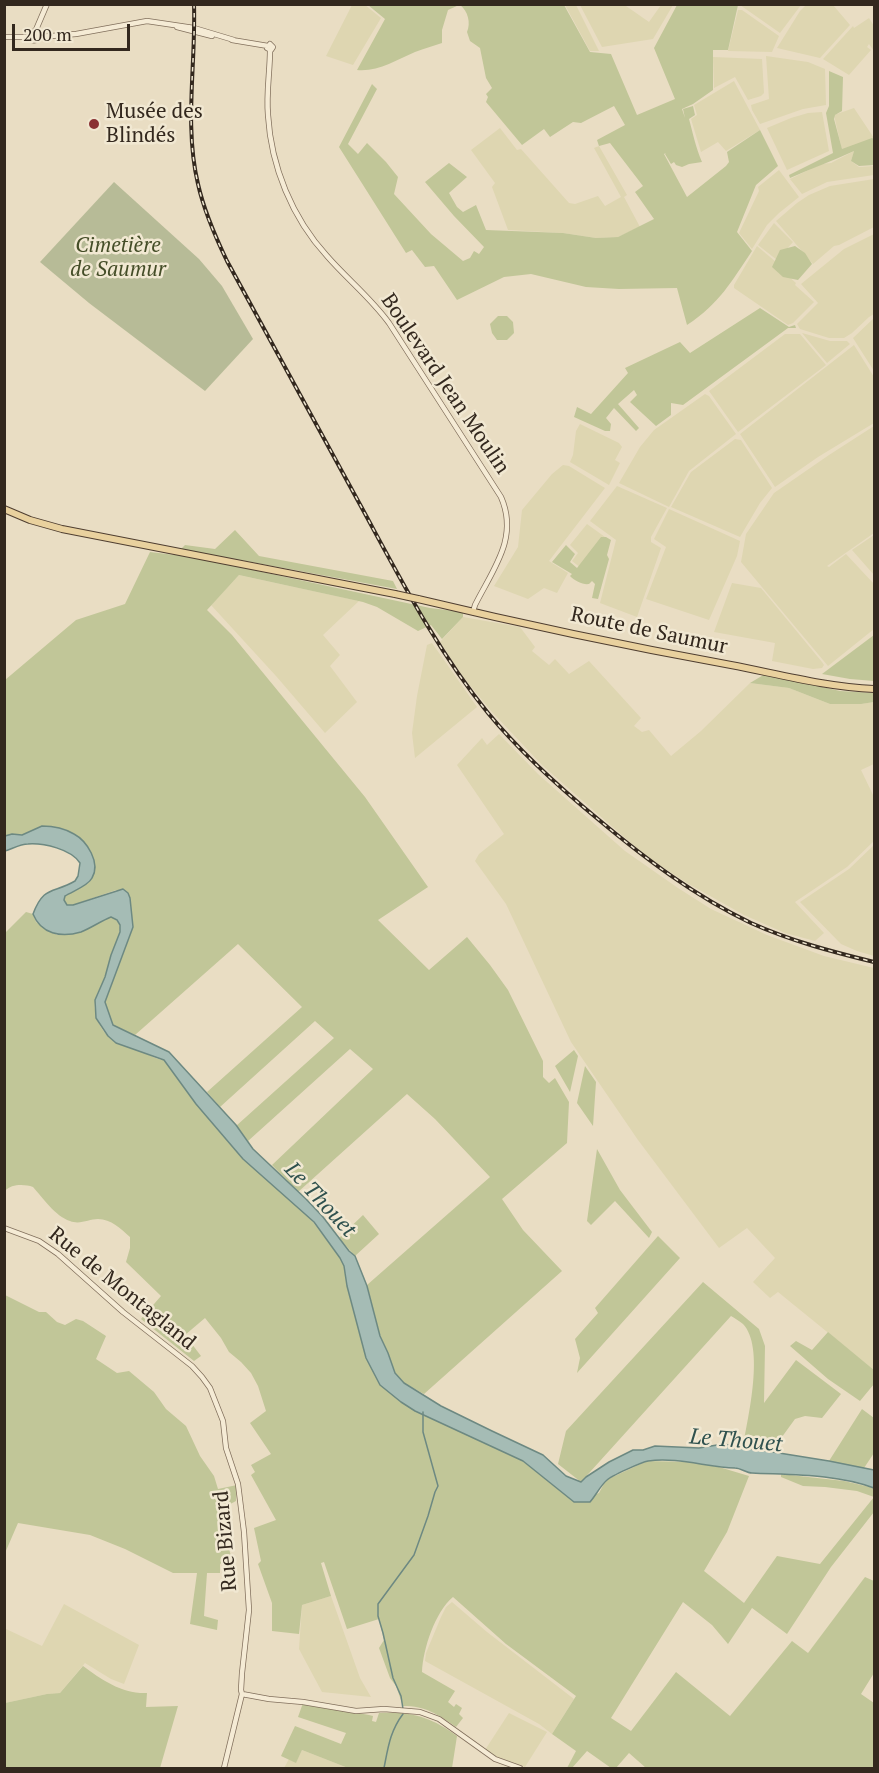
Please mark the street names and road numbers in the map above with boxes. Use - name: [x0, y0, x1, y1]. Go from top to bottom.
- street label: Boulevard Jean Moulin: [375, 289, 515, 479]
- street label: Route de Saumur: [568, 602, 730, 660]
- street label: Rue de Montagland: [44, 1222, 200, 1356]
- street label: Rue Bizard: [209, 1490, 243, 1592]

